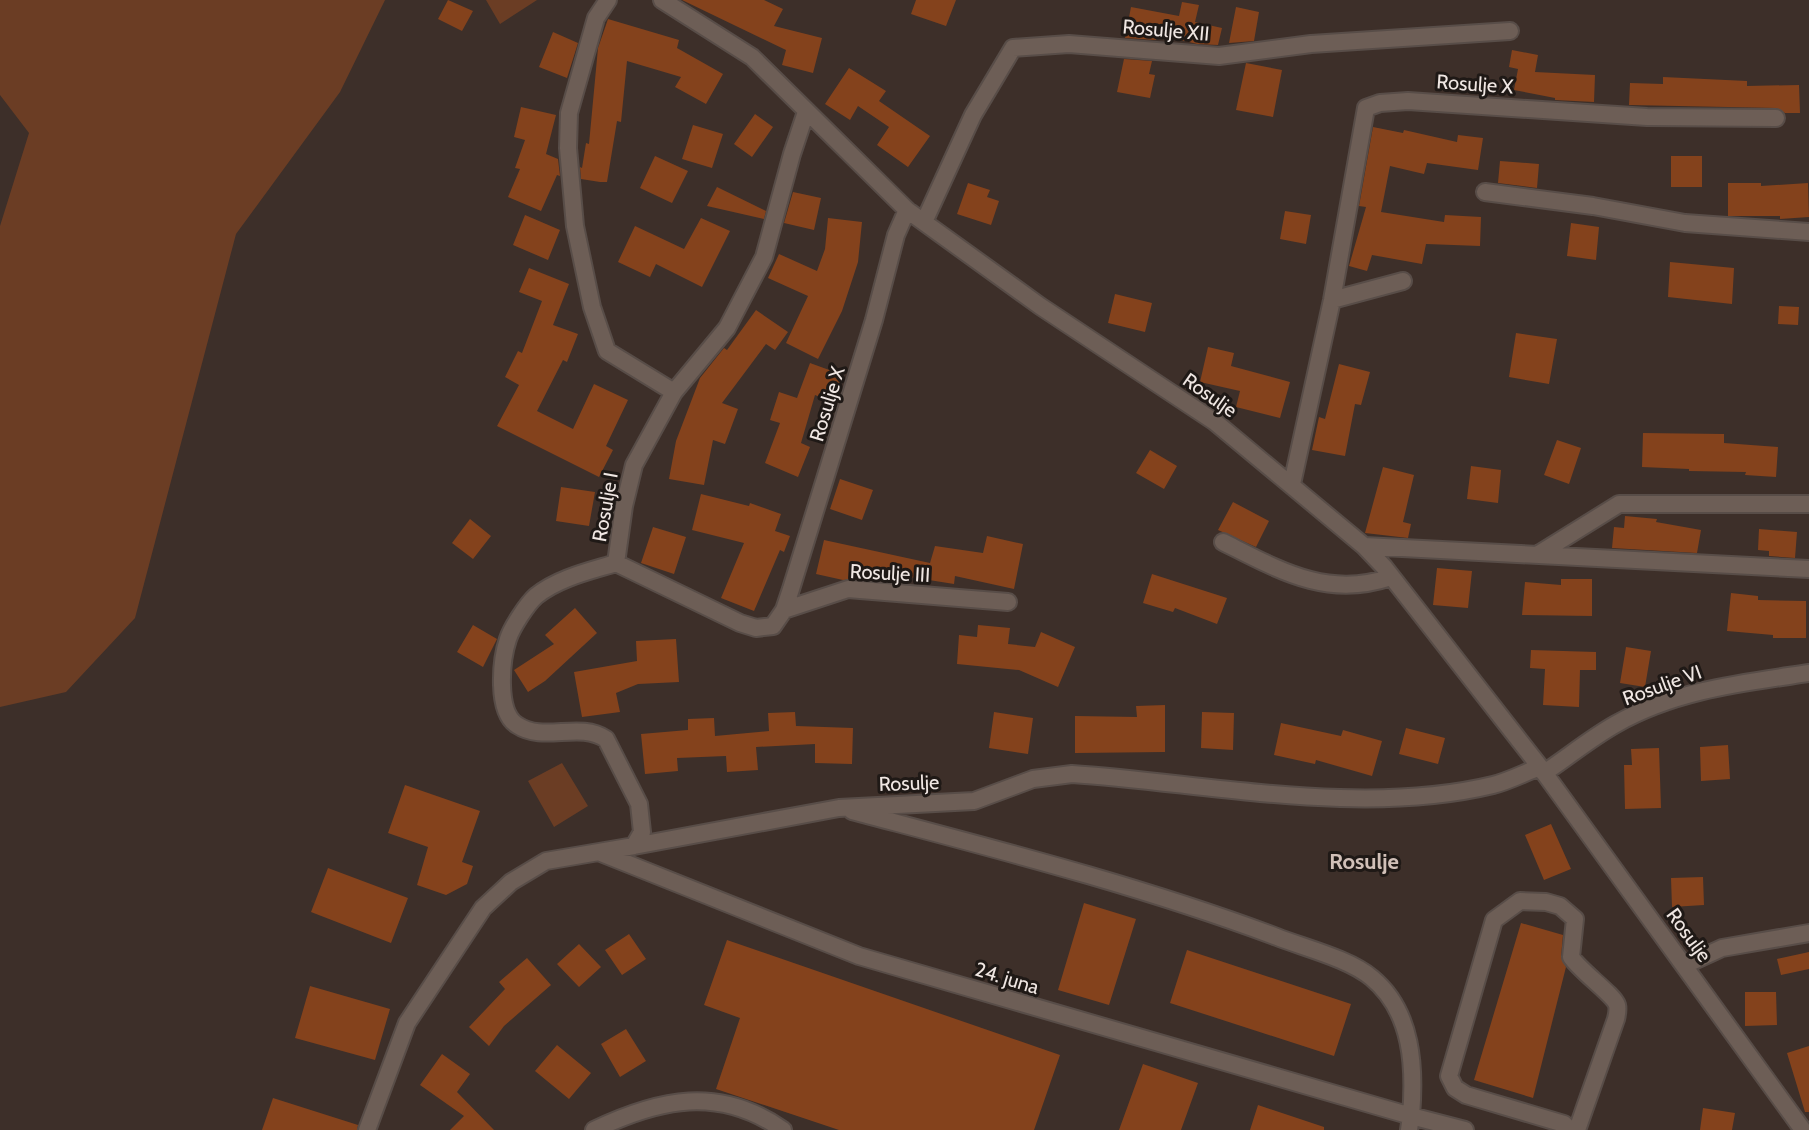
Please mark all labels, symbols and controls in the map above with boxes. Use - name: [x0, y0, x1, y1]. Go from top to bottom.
- street label: Rosulje XII: [1122, 14, 1210, 46]
- street label: Rosulje X: [1436, 69, 1514, 99]
- street label: Rosulje X: [804, 364, 850, 444]
- street label: Rosulje: [1178, 368, 1242, 422]
- street label: Rosulje I: [587, 470, 623, 544]
- street label: Rosulje III: [849, 559, 931, 587]
- street label: Rosulje VI: [1619, 660, 1705, 710]
- street label: Rosulje: [878, 770, 940, 796]
- district label: Rosulje: [1329, 848, 1399, 875]
- street label: Rosulje: [1661, 903, 1717, 967]
- street label: 24. juna: [972, 957, 1042, 999]

